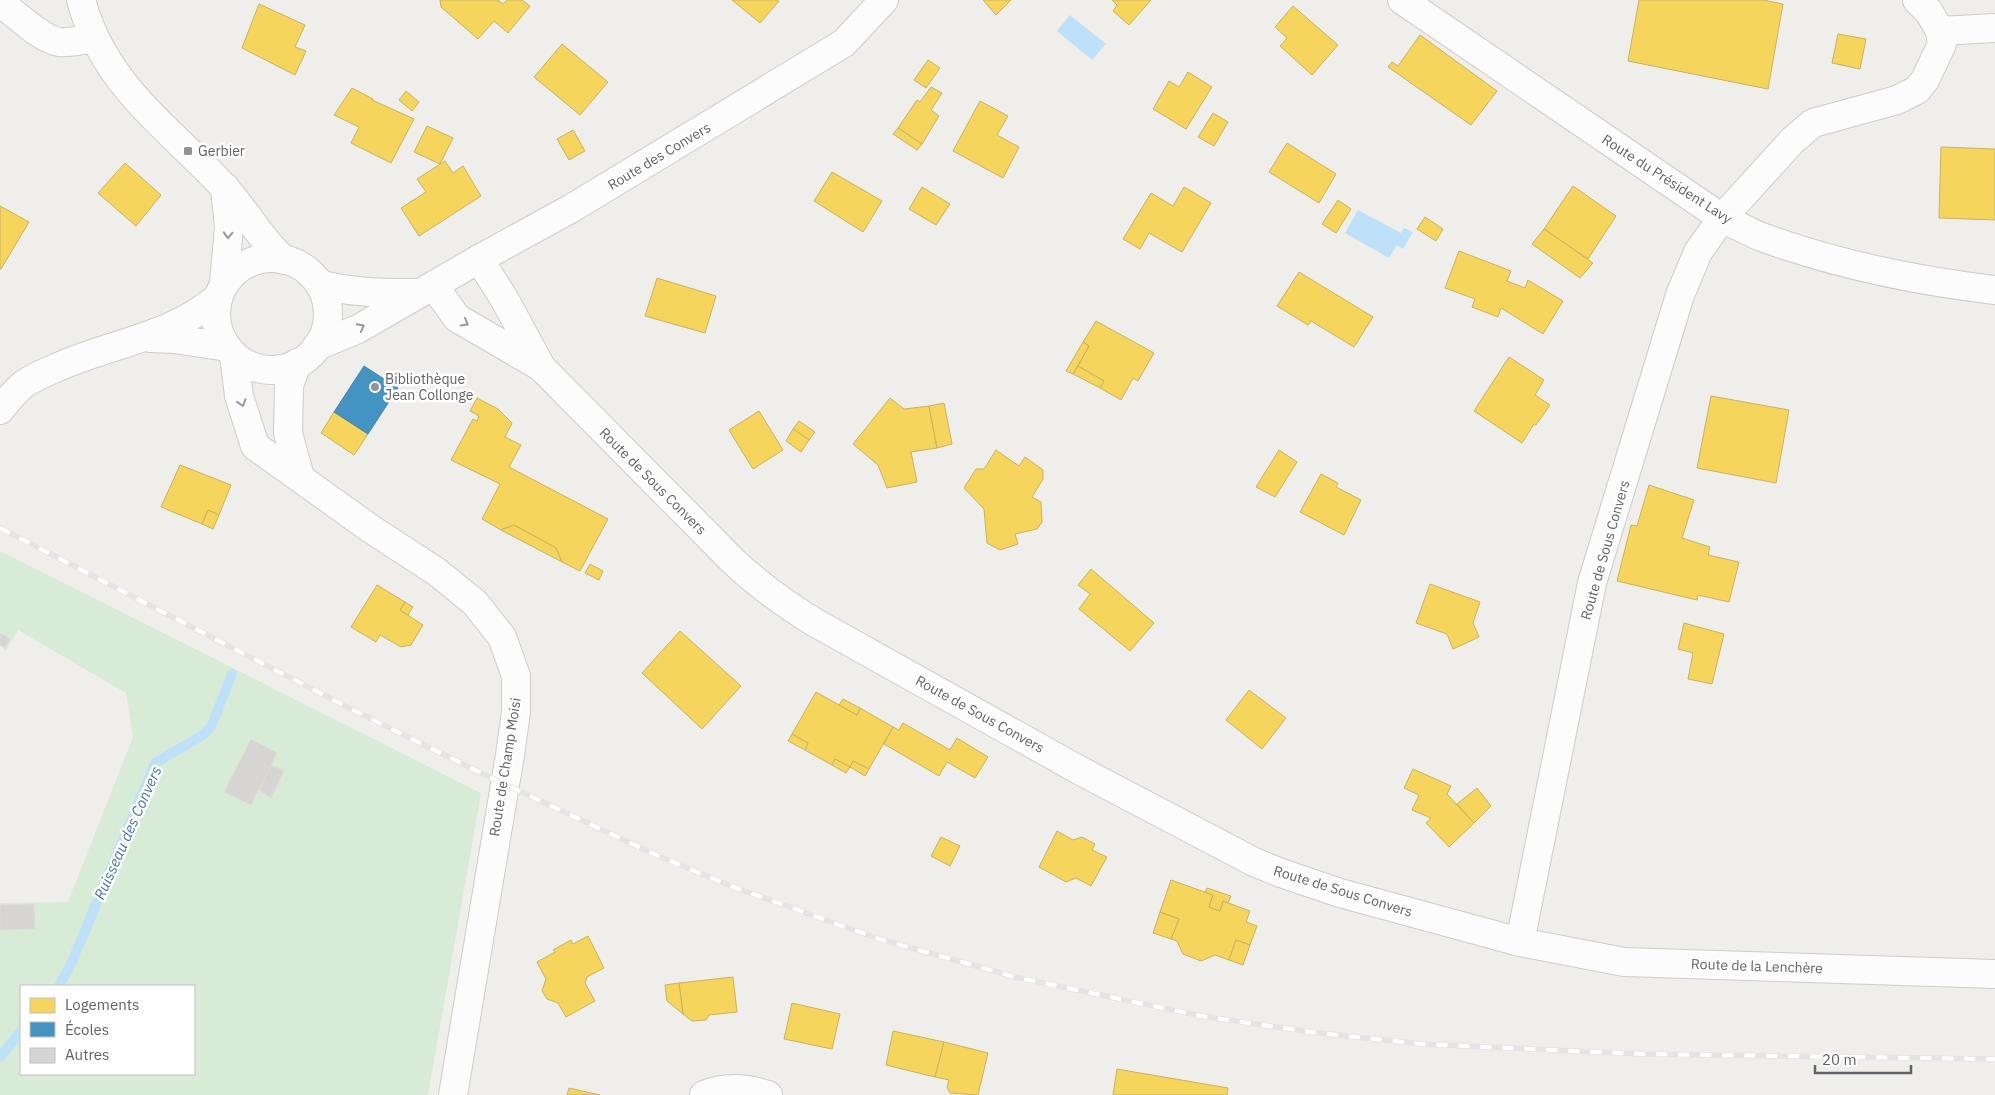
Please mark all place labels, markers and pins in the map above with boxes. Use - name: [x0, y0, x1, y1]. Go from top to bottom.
- place label: Gerbier: [198, 142, 245, 160]
- marker: Gerbier: [182, 145, 194, 157]
- place label: Bibliothèque Jean Collonge: [385, 370, 474, 404]
- marker: Bibliothèque Jean Collonge: [369, 381, 381, 393]

